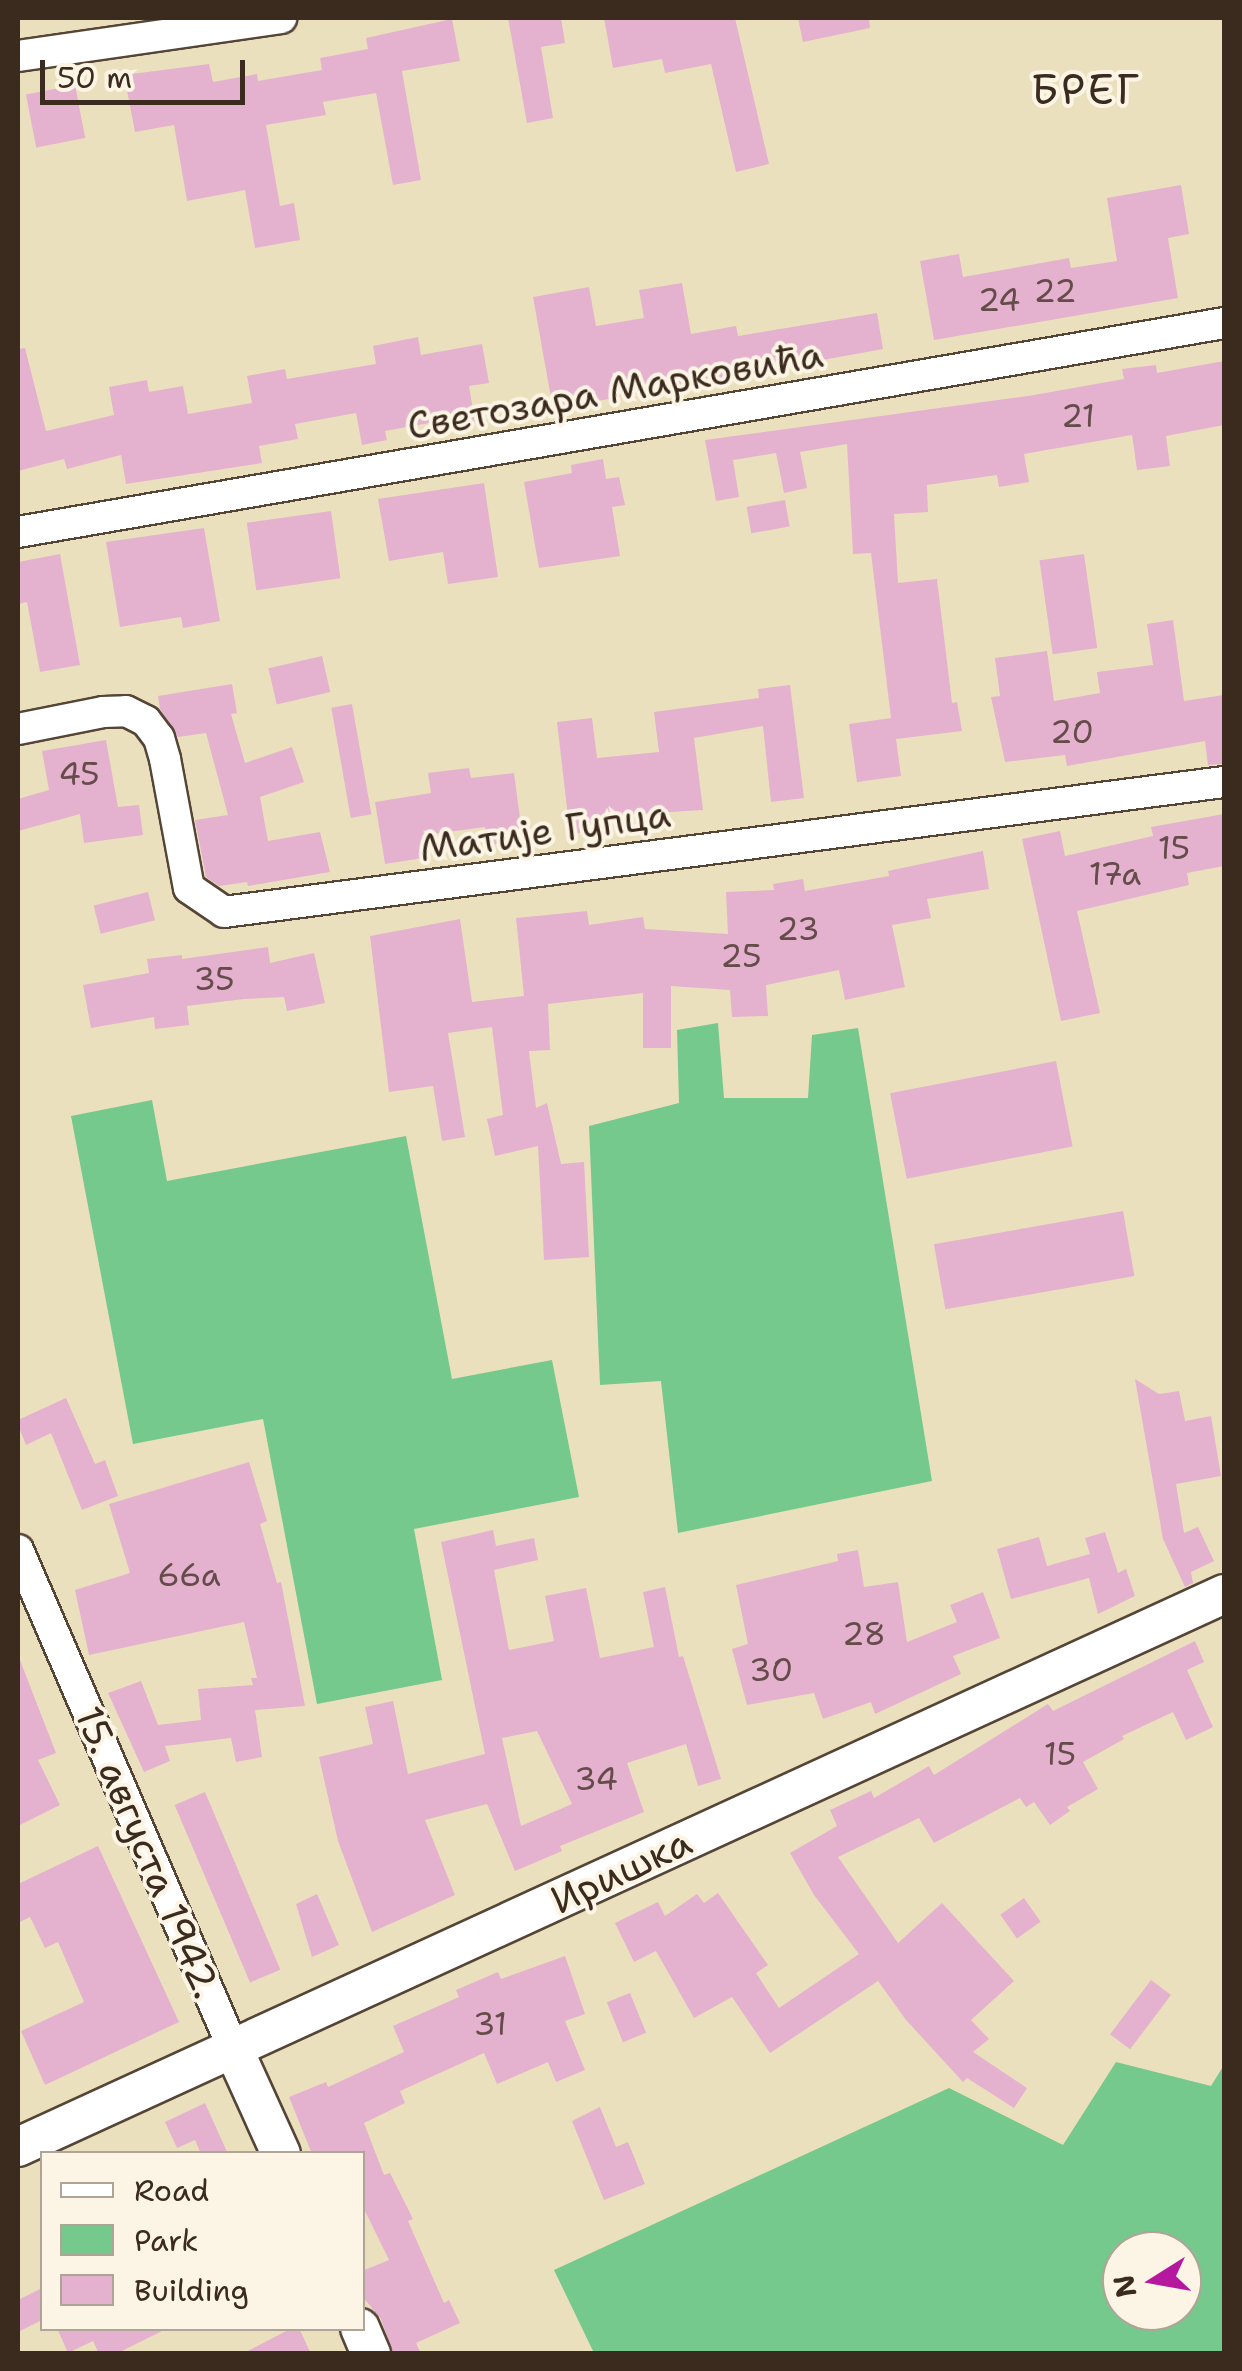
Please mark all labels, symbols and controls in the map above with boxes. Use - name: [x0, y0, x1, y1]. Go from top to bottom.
- scale bar: [45, 40, 250, 102]
- text: 50 m: [57, 57, 132, 98]
- district label: БРЕГ: [1031, 64, 1141, 114]
- house number: 22: [1033, 272, 1077, 310]
- house number: 24: [978, 281, 1020, 319]
- street label: Светозара Марковића: [404, 331, 826, 449]
- house number: 21: [1061, 397, 1095, 435]
- house number: 20: [1050, 713, 1094, 751]
- house number: 45: [58, 755, 100, 793]
- street label: Матије Гупца: [417, 791, 673, 871]
- house number: 15: [1158, 829, 1190, 867]
- house number: 17a: [1089, 855, 1141, 893]
- house number: 23: [776, 910, 820, 948]
- house number: 25: [720, 937, 762, 975]
- house number: 35: [193, 960, 235, 998]
- house number: 66a: [157, 1556, 221, 1594]
- house number: 28: [842, 1615, 886, 1653]
- house number: 30: [749, 1651, 793, 1689]
- street label: 15. августа 1942.: [66, 1699, 230, 2005]
- house number: 15: [1044, 1735, 1076, 1773]
- house number: 34: [574, 1760, 618, 1798]
- street label: Иришка: [544, 1819, 698, 1923]
- house number: 31: [473, 2005, 507, 2043]
- legend: [40, 2151, 365, 2331]
- text: Road: [134, 2170, 209, 2211]
- text: Park: [134, 2220, 198, 2261]
- north arrow: [1102, 2231, 1202, 2331]
- text: Building: [134, 2270, 249, 2311]
- text: N: [1104, 2272, 1145, 2301]

